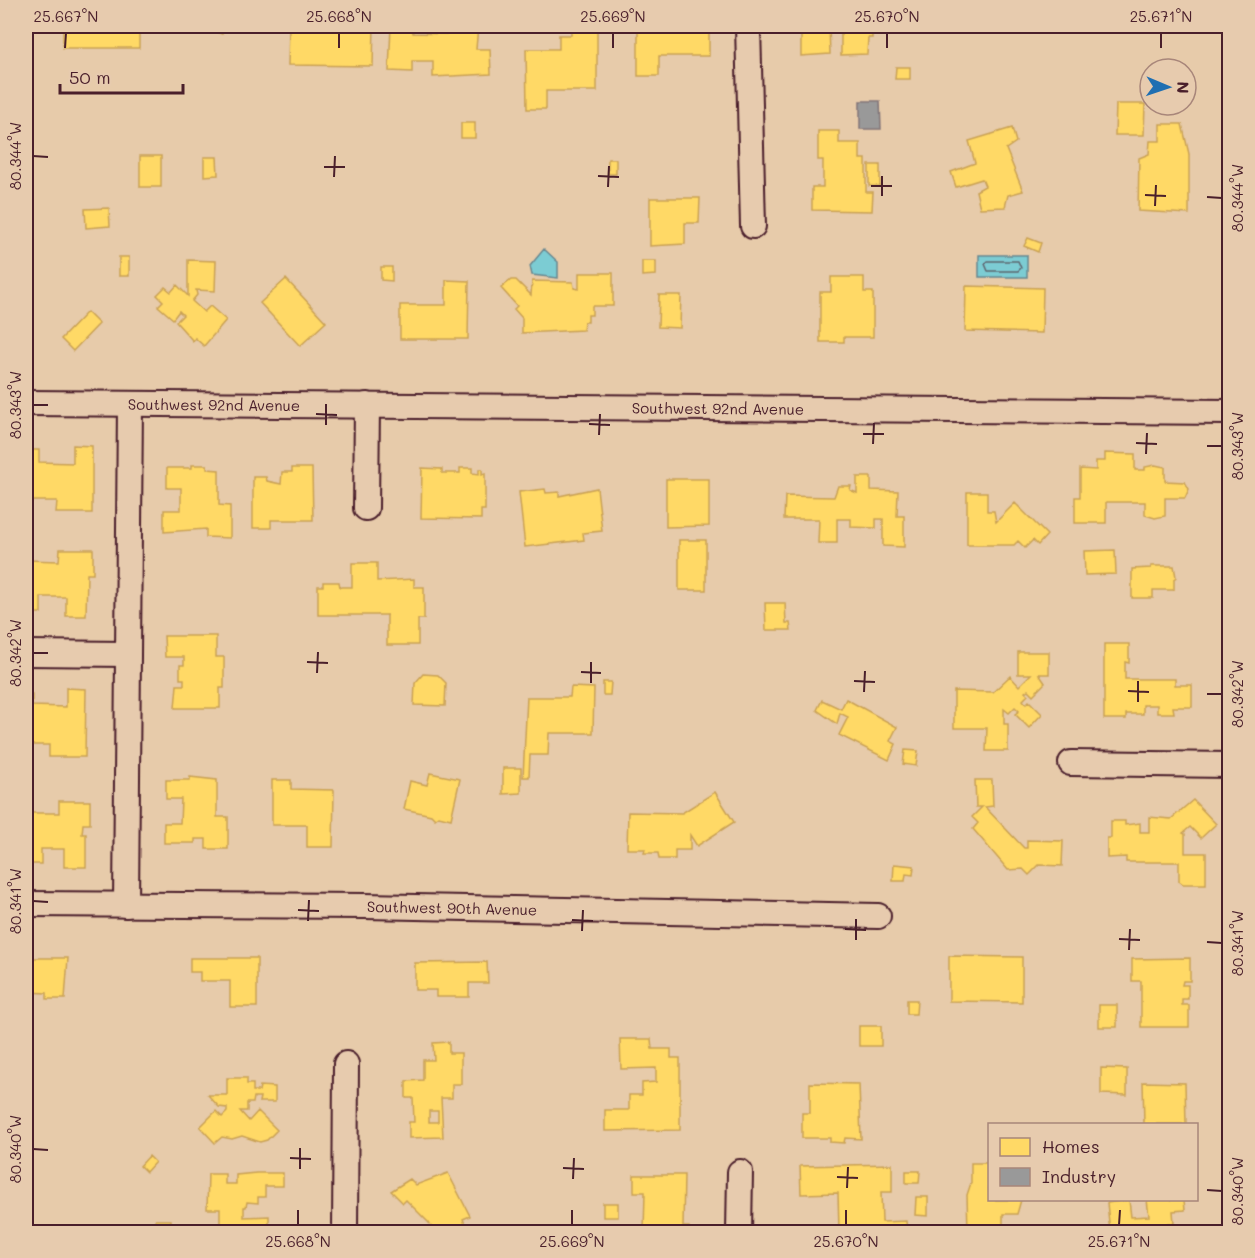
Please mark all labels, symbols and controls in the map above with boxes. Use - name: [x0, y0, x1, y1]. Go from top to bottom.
- text: 25.667°N: [34, 6, 98, 26]
- text: 25.668°N: [306, 6, 372, 26]
- text: 25.669°N: [580, 6, 646, 26]
- text: 25.670°N: [854, 6, 920, 26]
- text: 25.671°N: [1130, 6, 1192, 26]
- scale bar: [60, 57, 183, 95]
- north arrow: [1138, 57, 1198, 117]
- text: 50 m: [69, 65, 111, 89]
- text: N: [1173, 81, 1194, 94]
- text: 80.344°W: [5, 122, 25, 190]
- text: 80.344°W: [1227, 164, 1247, 232]
- text: 80.343°W: [5, 371, 25, 439]
- street label: Southwest 92nd Avenue: [128, 394, 300, 415]
- street label: Southwest 92nd Avenue: [632, 398, 804, 419]
- text: 80.343°W: [1227, 412, 1247, 480]
- text: 80.342°W: [5, 619, 25, 687]
- text: 80.342°W: [1227, 660, 1247, 728]
- text: 80.341°W: [5, 868, 25, 934]
- street label: Southwest 90th Avenue: [367, 896, 537, 919]
- text: 80.341°W: [1227, 910, 1247, 976]
- text: 80.340°W: [5, 1115, 25, 1183]
- legend: [988, 1123, 1198, 1201]
- text: Homes: [1042, 1134, 1100, 1158]
- text: 80.340°W: [1227, 1157, 1247, 1225]
- text: Industry: [1042, 1164, 1116, 1188]
- text: 25.668°N: [265, 1231, 331, 1251]
- text: 25.669°N: [539, 1231, 605, 1251]
- text: 25.670°N: [813, 1231, 879, 1251]
- text: 25.671°N: [1088, 1231, 1150, 1251]

